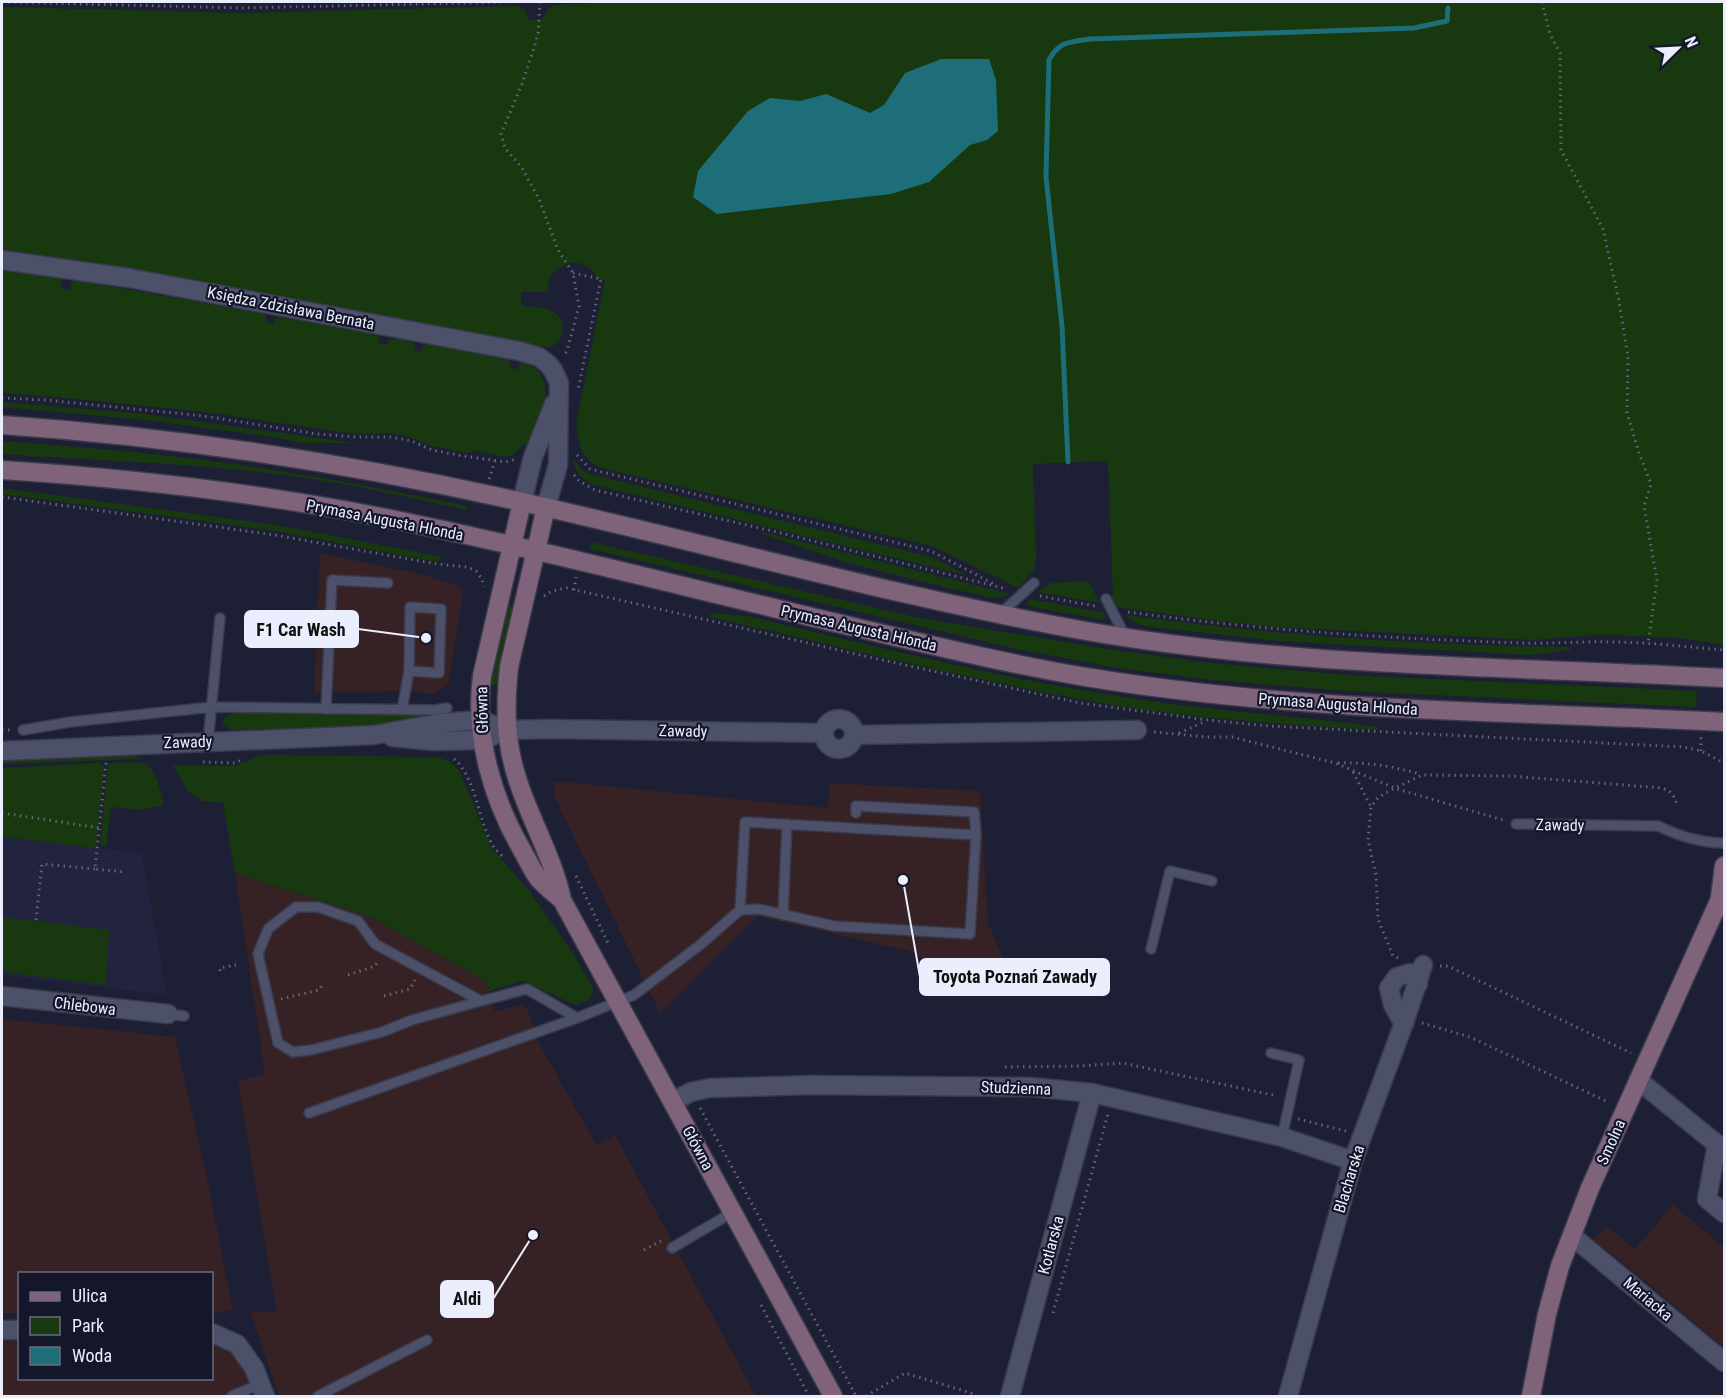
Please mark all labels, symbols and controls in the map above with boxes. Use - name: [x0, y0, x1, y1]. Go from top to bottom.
- north arrow: [1648, 18, 1708, 78]
- text: N: [1681, 34, 1702, 50]
- street label: Księdza Zdzisława Bernata: [206, 282, 376, 334]
- street label: Prymasa Augusta Hlonda: [305, 495, 465, 545]
- street label: Prymasa Augusta Hlonda: [779, 601, 939, 655]
- callout: F1 Car Wash: [245, 611, 358, 647]
- text: F1 Car Wash: [256, 619, 346, 640]
- street label: Główna: [472, 686, 492, 734]
- street label: Prymasa Augusta Hlonda: [1258, 689, 1418, 719]
- street label: Zawady: [658, 721, 708, 741]
- street label: Zawady: [163, 732, 213, 752]
- street label: Zawady: [1535, 815, 1585, 835]
- callout: Toyota Poznań Zawady: [920, 959, 1109, 995]
- text: Toyota Poznań Zawady: [933, 966, 1097, 987]
- street label: Chlebowa: [53, 993, 117, 1019]
- street label: Studzienna: [981, 1077, 1051, 1099]
- street label: Smolna: [1593, 1116, 1629, 1168]
- street label: Główna: [679, 1123, 717, 1173]
- street label: Blacharska: [1330, 1143, 1368, 1215]
- street label: Kotlarska: [1034, 1214, 1068, 1276]
- legend: [18, 1272, 213, 1380]
- street label: Mariacka: [1620, 1273, 1676, 1325]
- callout: Aldi: [441, 1281, 493, 1317]
- text: Ulica: [72, 1285, 107, 1306]
- text: Aldi: [453, 1288, 481, 1309]
- text: Park: [72, 1315, 104, 1336]
- text: Woda: [72, 1345, 112, 1366]

